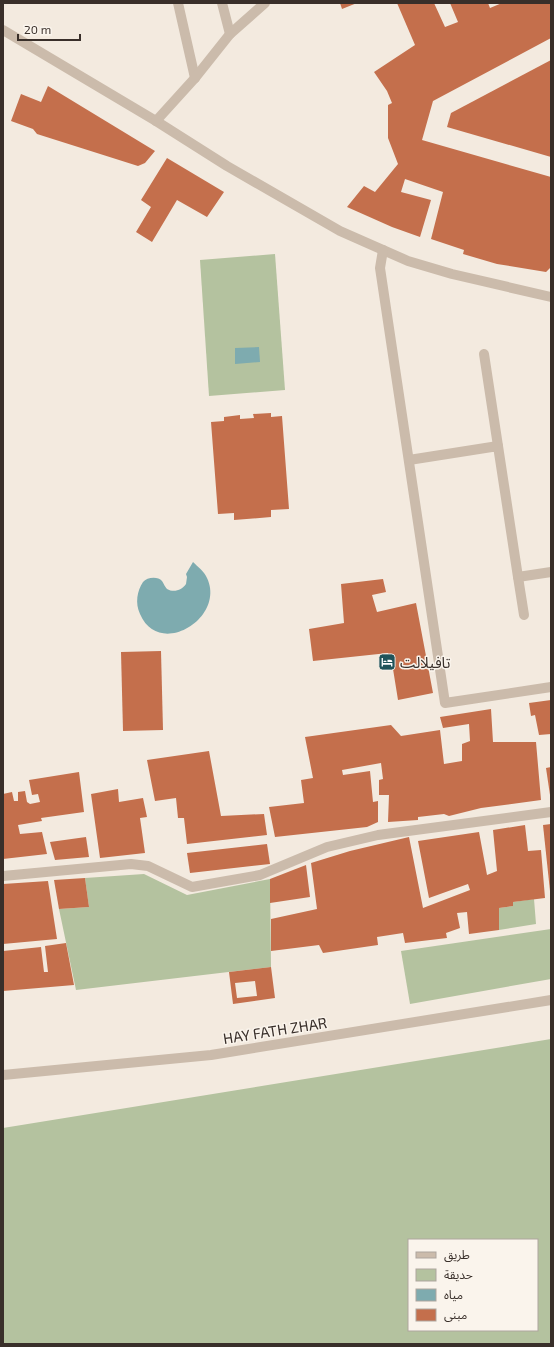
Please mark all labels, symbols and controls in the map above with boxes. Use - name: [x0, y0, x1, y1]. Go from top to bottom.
- scale bar: [18, 16, 80, 42]
- text: 20 m: [24, 22, 51, 36]
- hotel icon: تافيلالت: [377, 652, 397, 672]
- place label: تافيلالت: [400, 653, 450, 671]
- street label: HAY FATH ZHAR: [222, 1013, 328, 1047]
- legend: [408, 1239, 538, 1331]
- text: طريق: [444, 1247, 470, 1263]
- text: حديقة: [444, 1267, 473, 1282]
- text: مياه: [444, 1287, 463, 1302]
- text: مبنى: [444, 1307, 467, 1322]

